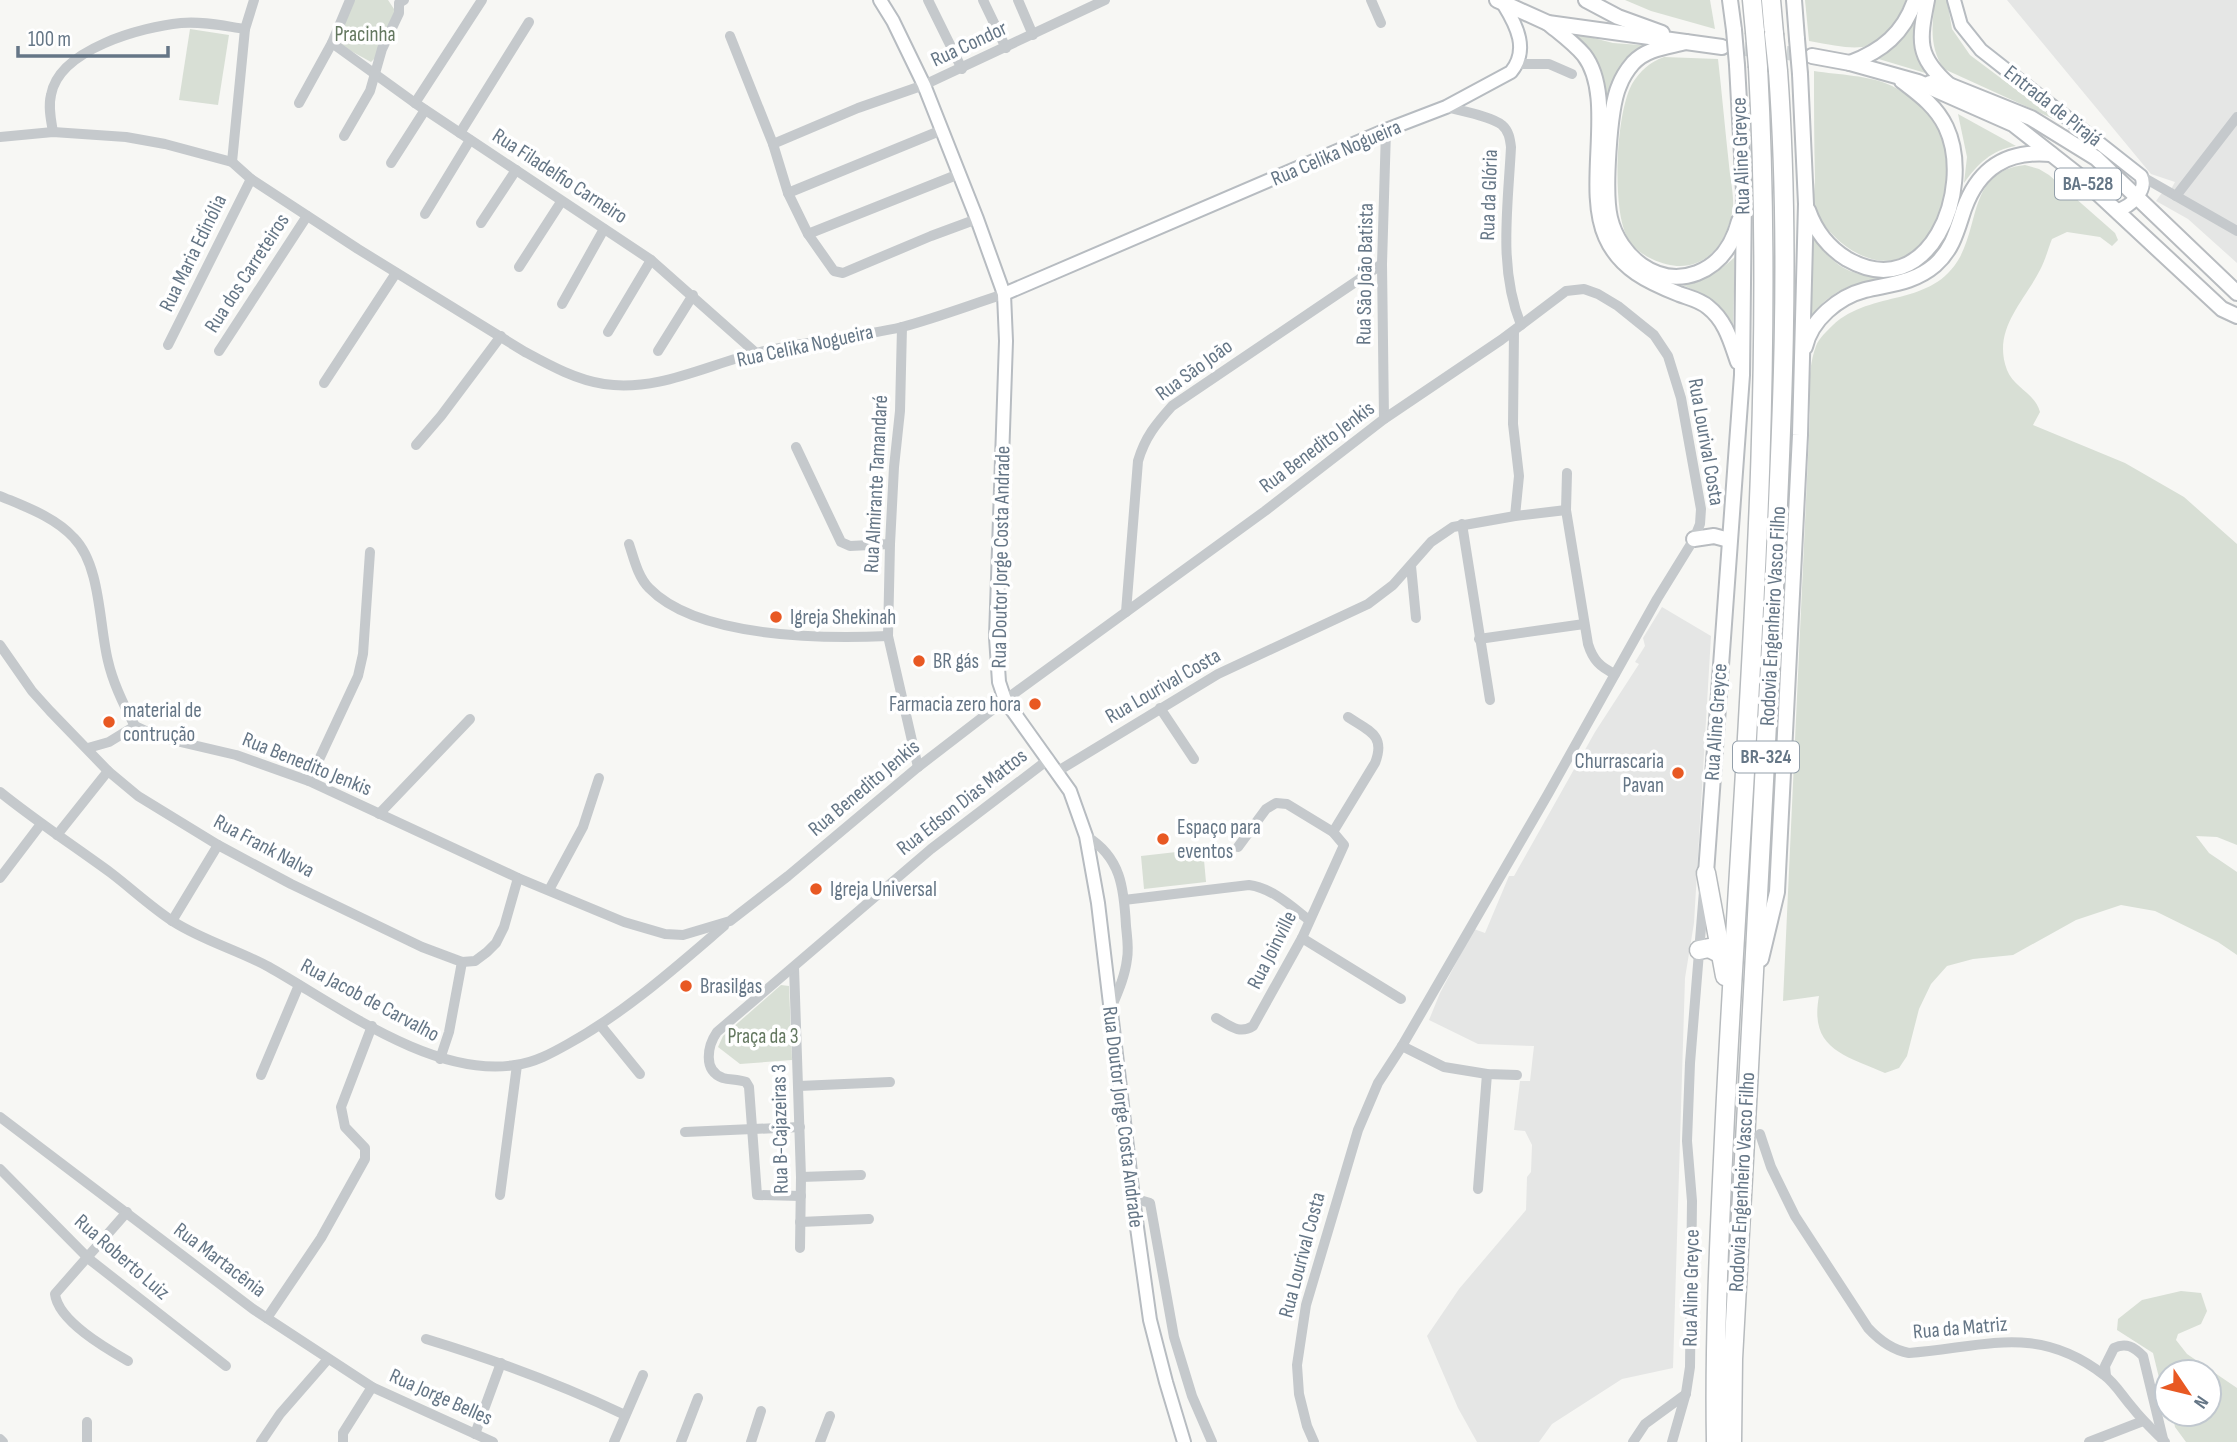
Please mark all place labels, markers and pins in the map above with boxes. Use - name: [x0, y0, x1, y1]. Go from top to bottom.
- place label: Igreja Shekinah: [790, 605, 896, 630]
- marker: Igreja Shekinah: [768, 609, 784, 625]
- place label: BR gás: [933, 649, 979, 674]
- marker: BR gás: [911, 653, 927, 669]
- place label: Farmacia zero hora: [889, 692, 1021, 717]
- marker: Farmacia zero hora: [1027, 696, 1043, 712]
- place label: material de contrução: [123, 698, 202, 747]
- marker: material de contrução: [101, 714, 117, 730]
- place label: Churrascaria Pavan: [1574, 749, 1664, 798]
- marker: Churrascaria Pavan: [1670, 765, 1686, 781]
- place label: Espaço para eventos: [1177, 815, 1261, 864]
- marker: Espaço para eventos: [1155, 831, 1171, 847]
- place label: Igreja Universal: [830, 877, 937, 902]
- marker: Igreja Universal: [808, 881, 824, 897]
- place label: Brasilgas: [700, 974, 762, 999]
- marker: Brasilgas: [678, 978, 694, 994]

